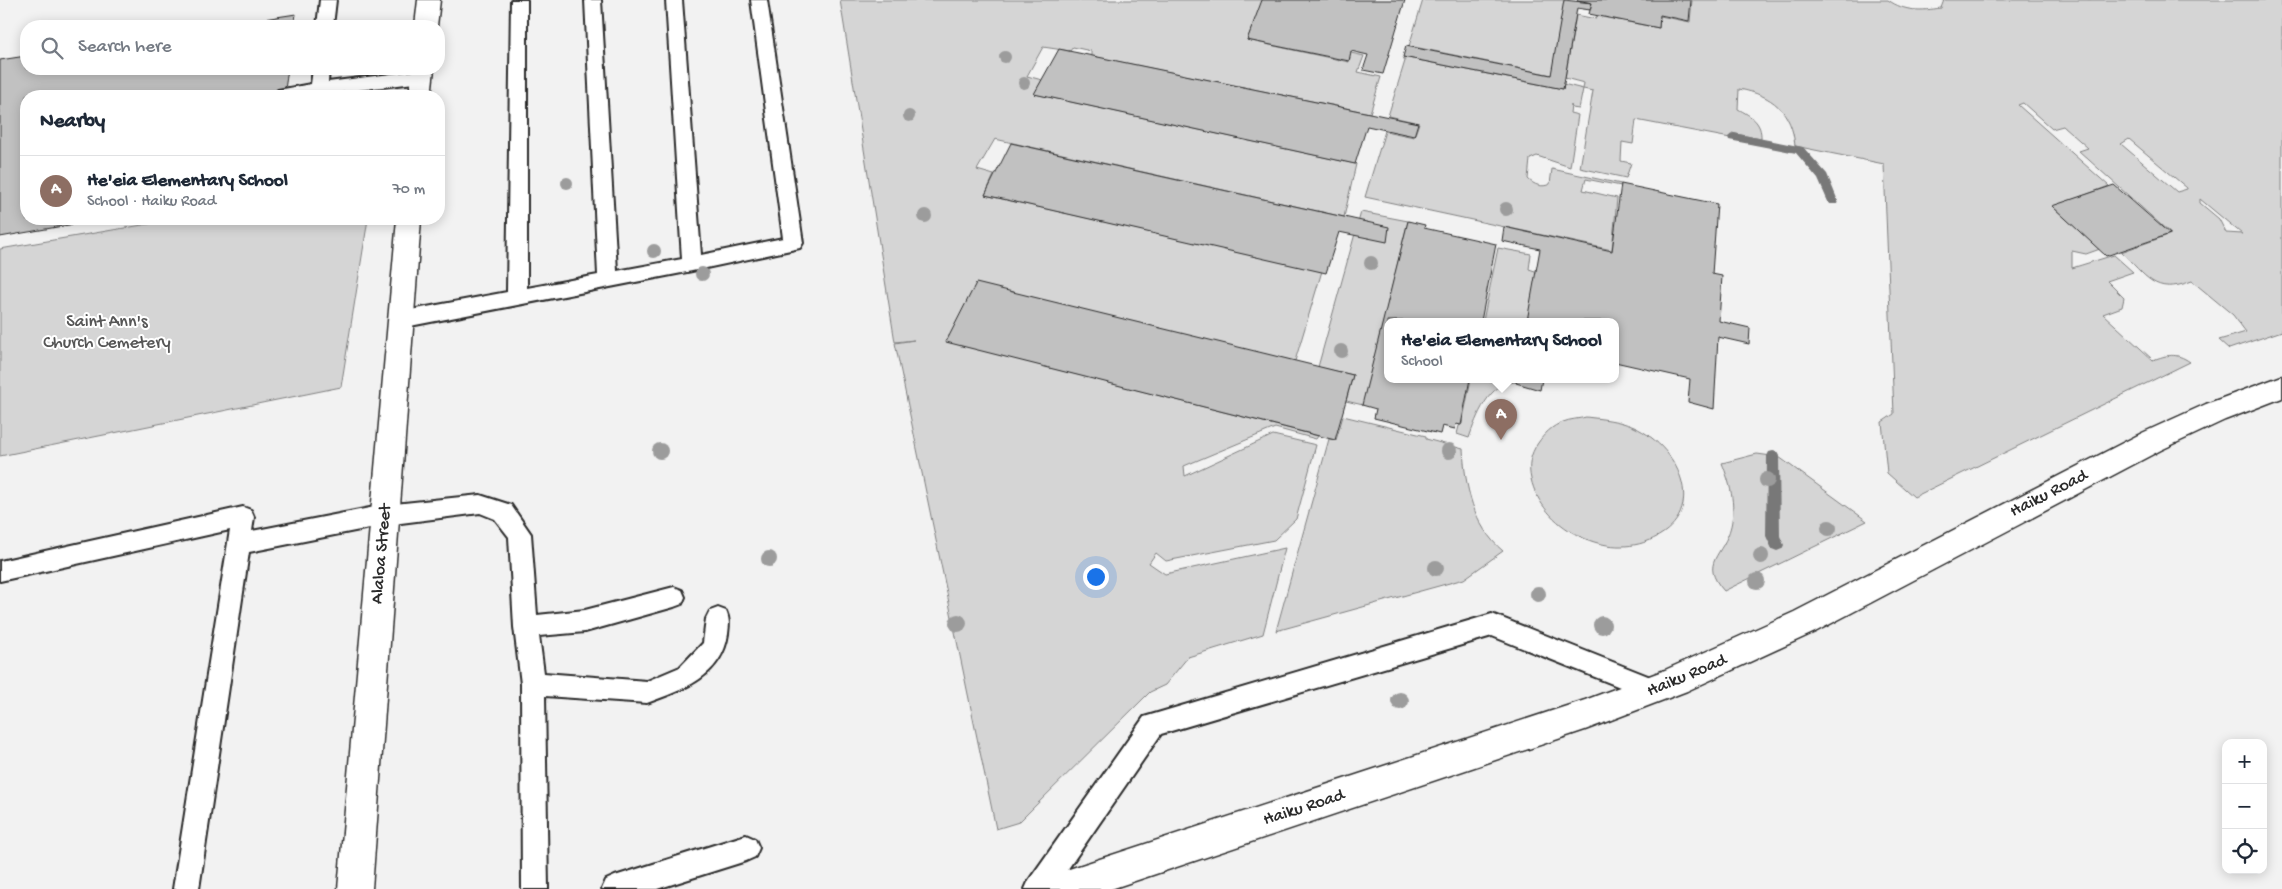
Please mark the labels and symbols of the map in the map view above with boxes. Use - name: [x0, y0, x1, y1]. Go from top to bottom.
- park label: Saint Ann's Church Cemetery: [43, 312, 171, 354]
- pin: A: [1485, 399, 1517, 440]
- street label: Haiku Road: [2007, 465, 2093, 522]
- street label: Alaloa Street: [367, 502, 397, 605]
- your location: [1083, 564, 1109, 590]
- street label: Haiku Road: [1644, 649, 1731, 702]
- street label: Haiku Road: [1261, 785, 1349, 831]

